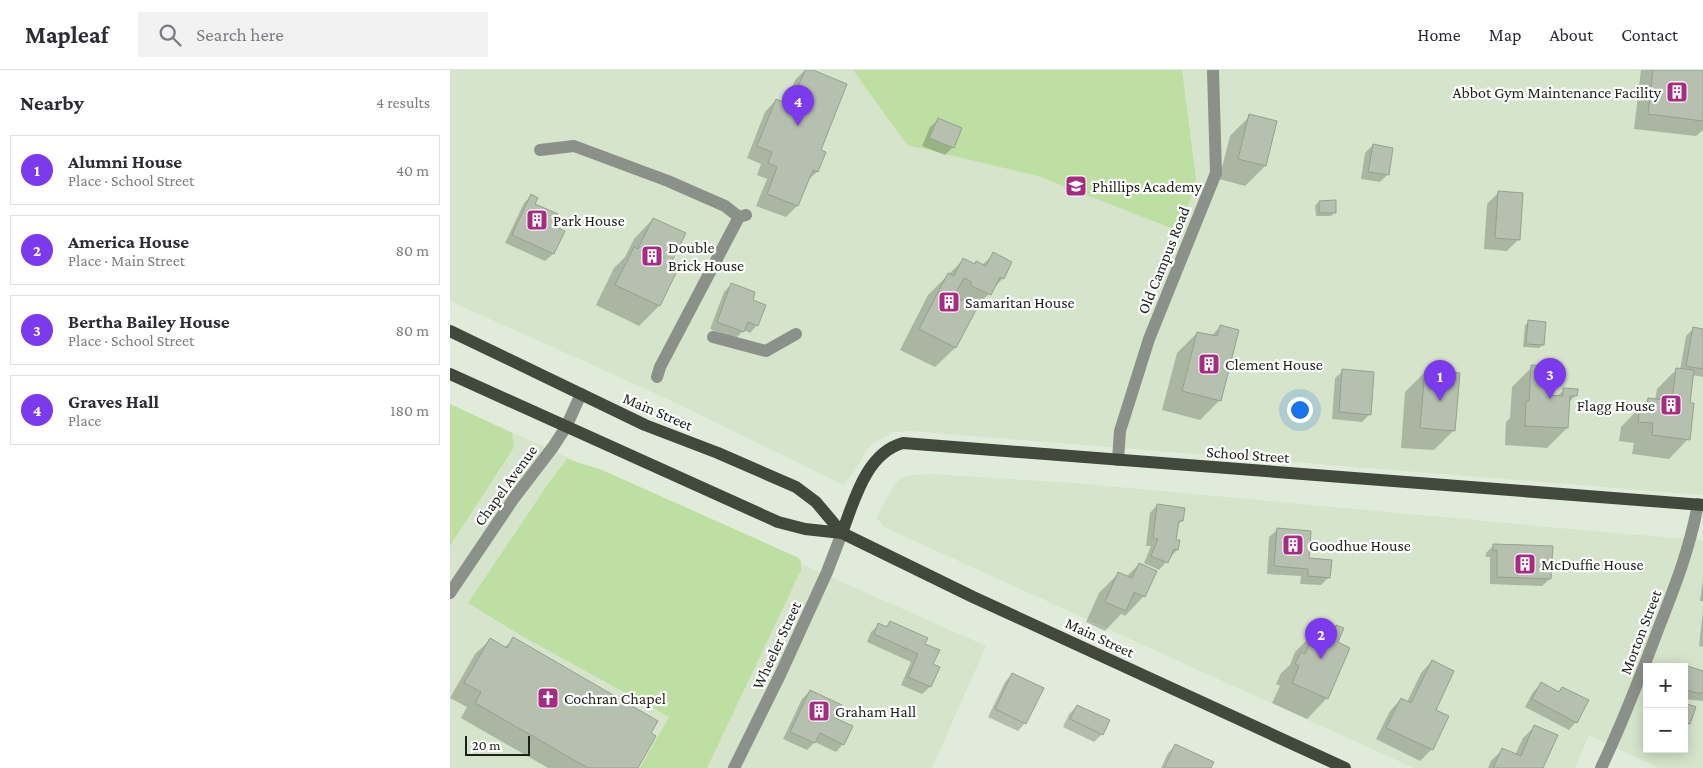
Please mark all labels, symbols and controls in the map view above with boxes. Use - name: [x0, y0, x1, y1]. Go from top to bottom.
- search box: [138, 12, 488, 57]
- text: Mapleaf: [25, 21, 108, 48]
- icon: search: [156, 21, 184, 49]
- text: Search here: [196, 24, 284, 45]
- text: Home: [1418, 25, 1461, 45]
- text: Map: [1489, 25, 1521, 45]
- text: About: [1549, 25, 1593, 45]
- text: Contact: [1621, 25, 1678, 45]
- building icon: Abbot Gym Maintenance Facility: [1665, 80, 1689, 104]
- place label: Abbot Gym Maintenance Facility: [1453, 84, 1662, 102]
- pin: 4: [782, 85, 814, 126]
- text: Nearby: [20, 91, 84, 115]
- text: 4 results: [376, 94, 430, 111]
- text: Alumni House: [68, 151, 182, 172]
- text: 1: [34, 162, 40, 179]
- text: 40 m: [396, 162, 429, 179]
- text: Place · School Street: [68, 172, 194, 189]
- school or university icon: Phillips Academy: [1064, 174, 1088, 198]
- place label: Phillips Academy: [1092, 178, 1203, 196]
- street label: Old Campus Road: [1134, 203, 1194, 317]
- building icon: Park House: [525, 208, 549, 232]
- place label: Park House: [553, 212, 625, 229]
- text: America House: [68, 231, 189, 252]
- place label: Double Brick House: [668, 239, 744, 274]
- text: 2: [33, 242, 41, 259]
- text: 80 m: [395, 242, 429, 259]
- building icon: Double Brick House: [640, 244, 664, 268]
- text: Place · Main Street: [68, 252, 185, 269]
- building icon: Samaritan House: [937, 290, 961, 314]
- place label: Samaritan House: [965, 294, 1074, 311]
- text: Bertha Bailey House: [68, 311, 230, 332]
- text: 3: [33, 322, 41, 339]
- text: 80 m: [395, 322, 429, 339]
- text: Place · School Street: [68, 332, 194, 349]
- building icon: Clement House: [1197, 352, 1221, 376]
- place label: Clement House: [1225, 356, 1323, 373]
- pin: 3: [1534, 358, 1566, 399]
- pin: 1: [1424, 360, 1456, 401]
- street label: Main Street: [620, 389, 696, 434]
- text: Graves Hall: [68, 391, 159, 412]
- building icon: Flagg House: [1659, 393, 1683, 417]
- your location: [1287, 397, 1313, 423]
- place label: Flagg House: [1577, 397, 1655, 415]
- text: 4: [33, 402, 41, 419]
- text: 180 m: [390, 402, 429, 419]
- text: Place: [68, 412, 101, 429]
- street label: Chapel Avenue: [471, 442, 541, 529]
- street label: School Street: [1206, 443, 1291, 466]
- building icon: Goodhue House: [1281, 533, 1305, 557]
- place label: Goodhue House: [1309, 537, 1411, 554]
- building icon: McDuffie House: [1513, 552, 1537, 576]
- place label: McDuffie House: [1541, 556, 1644, 573]
- street label: Morton Street: [1617, 587, 1665, 677]
- street label: Wheeler Street: [749, 598, 804, 692]
- street label: Main Street: [1063, 614, 1138, 661]
- pin: 2: [1305, 618, 1337, 659]
- map controls: [1643, 663, 1688, 753]
- button: +: [1643, 663, 1688, 708]
- church icon: Cochran Chapel: [536, 686, 560, 710]
- place label: Cochran Chapel: [564, 690, 666, 708]
- building icon: Graham Hall: [807, 699, 831, 723]
- place label: Graham Hall: [835, 703, 916, 720]
- button: −: [1643, 708, 1688, 753]
- scale bar: [465, 733, 530, 756]
- text: 20 m: [472, 737, 500, 753]

